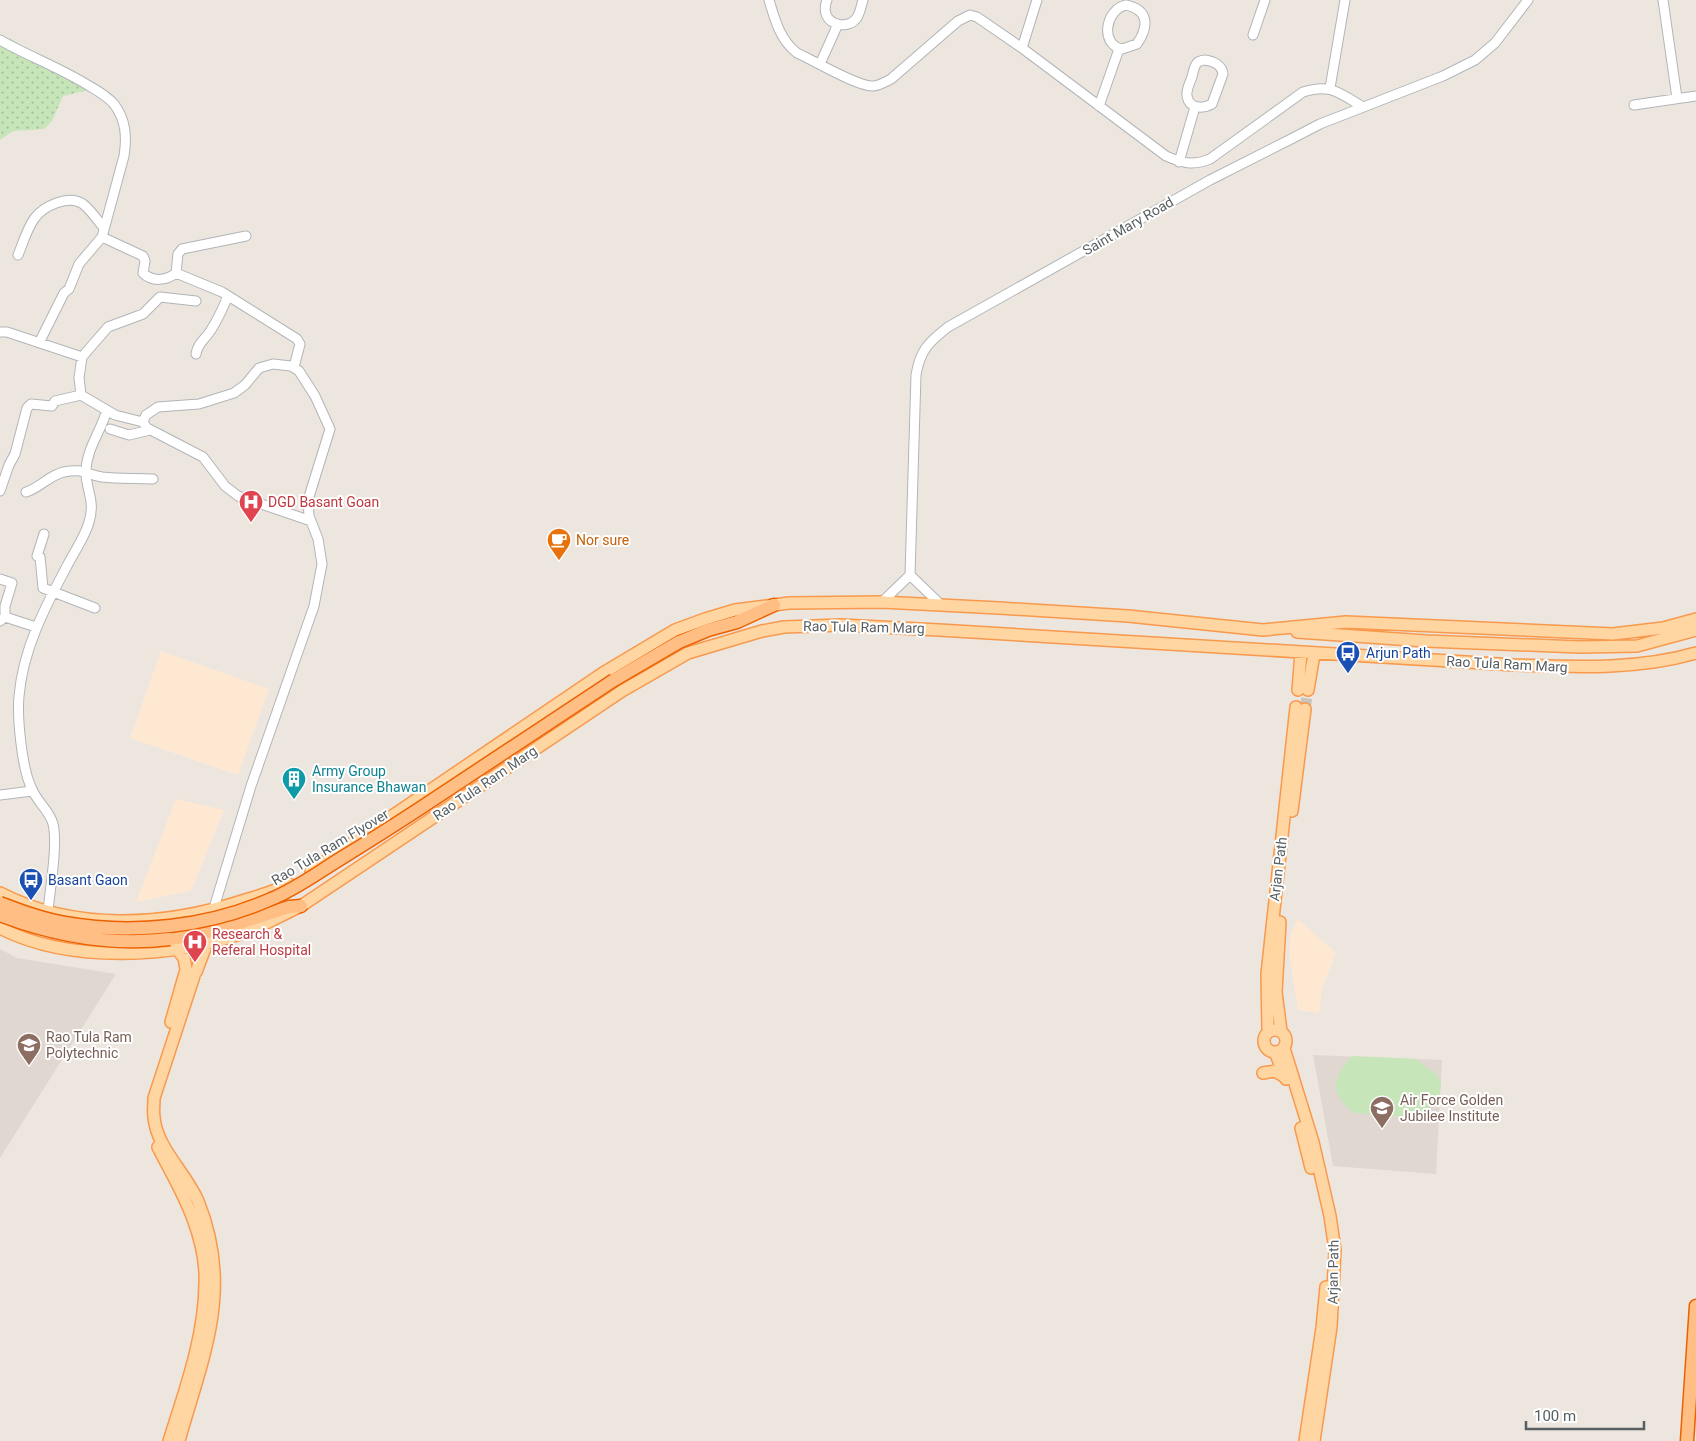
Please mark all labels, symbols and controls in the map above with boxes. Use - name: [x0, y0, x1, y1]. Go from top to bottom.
- street label: Saint Mary Road: [1080, 194, 1176, 258]
- hospital icon: DGD Basant Goan: [238, 489, 264, 523]
- place label: DGD Basant Goan: [268, 494, 379, 510]
- cafe icon: Nor sure: [546, 527, 572, 561]
- place label: Nor sure: [576, 532, 629, 548]
- street label: Rao Tula Ram Marg: [803, 618, 925, 636]
- bus stop icon: Arjun Path: [1335, 640, 1361, 674]
- place label: Arjun Path: [1366, 645, 1431, 661]
- street label: Rao Tula Ram Marg: [1446, 653, 1568, 675]
- street label: Rao Tula Ram Marg: [430, 742, 540, 824]
- place label: Army Group Insurance Bhawan: [312, 763, 426, 795]
- building icon: Army Group Insurance Bhawan: [281, 766, 307, 800]
- street label: Rao Tula Ram Flyover: [269, 806, 392, 888]
- street label: Arjan Path: [1266, 836, 1290, 902]
- bus stop icon: Basant Gaon: [18, 867, 44, 901]
- place label: Basant Gaon: [48, 872, 128, 888]
- place label: Research & Referal Hospital: [212, 926, 311, 958]
- hospital icon: Research & Referal Hospital: [182, 929, 208, 963]
- place label: Rao Tula Ram Polytechnic: [46, 1029, 132, 1061]
- school or university icon: Rao Tula Ram Polytechnic: [16, 1032, 42, 1066]
- place label: Air Force Golden Jubilee Institute: [1400, 1092, 1503, 1124]
- school or university icon: Air Force Golden Jubilee Institute: [1369, 1095, 1395, 1129]
- street label: Arjan Path: [1324, 1240, 1342, 1304]
- scale bar: [1526, 1398, 1644, 1430]
- text: 100 m: [1534, 1407, 1576, 1425]

